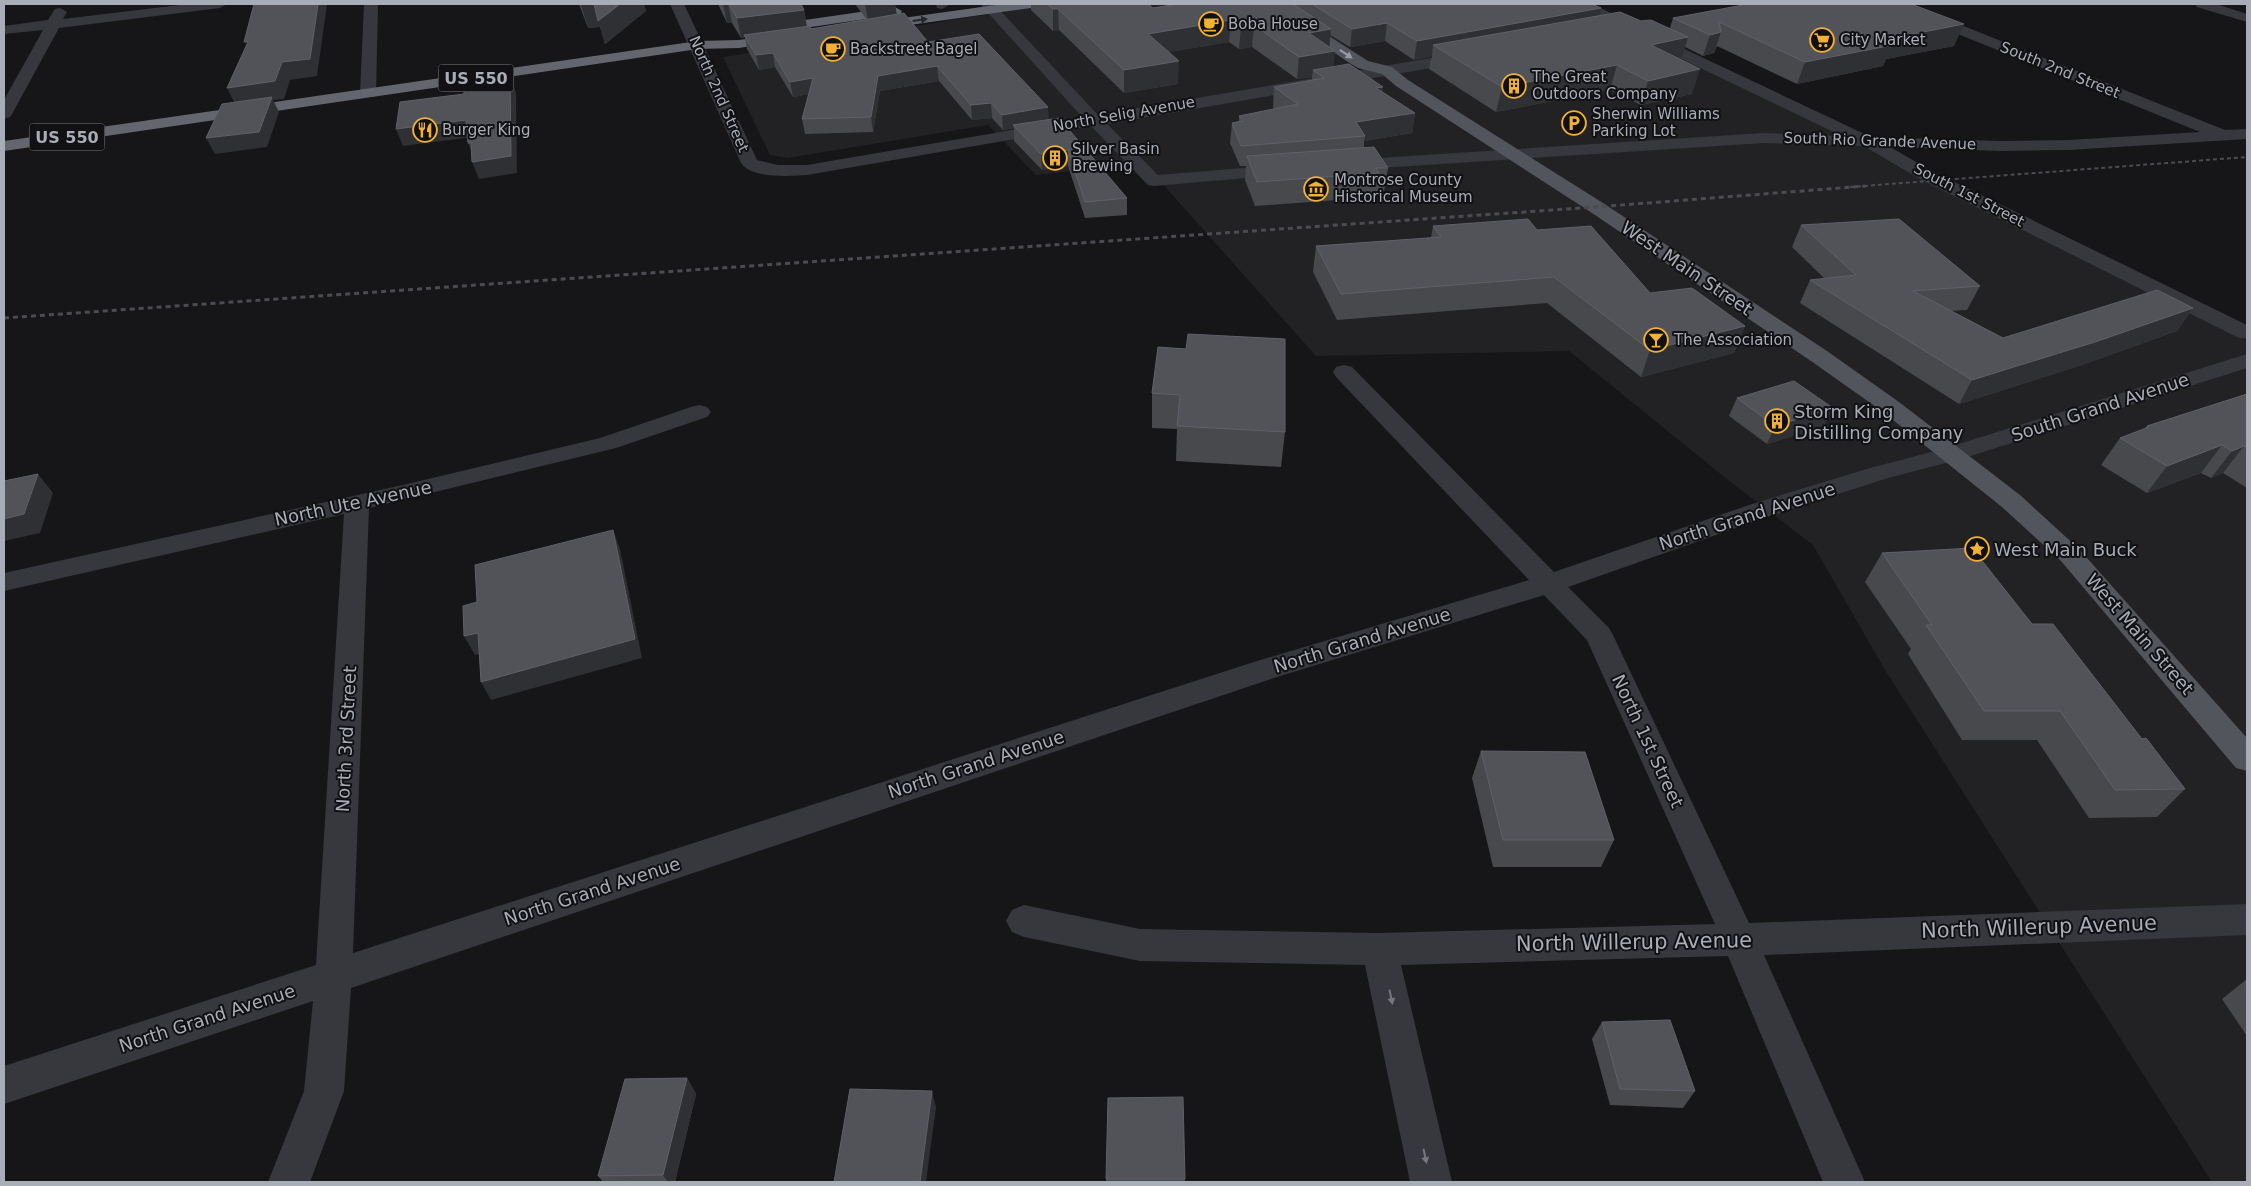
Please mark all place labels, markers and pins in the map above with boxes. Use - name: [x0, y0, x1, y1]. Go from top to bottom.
- cafe icon: Boba House: [1198, 11, 1224, 37]
- place label: Boba House: [1228, 15, 1318, 33]
- supermarket icon: City Market: [1809, 27, 1835, 53]
- place label: City Market: [1840, 31, 1926, 49]
- cafe icon: Backstreet Bagel: [820, 36, 846, 62]
- place label: Backstreet Bagel: [850, 40, 977, 58]
- place label: The Great Outdoors Company: [1531, 68, 1677, 103]
- building icon: The Great Outdoors Company: [1501, 73, 1527, 99]
- place label: Sherwin Williams Parking Lot: [1592, 105, 1720, 140]
- parking icon: Sherwin Williams Parking Lot: [1561, 110, 1587, 136]
- restaurant icon: Burger King: [412, 117, 438, 143]
- place label: Burger King: [442, 121, 530, 139]
- place label: Silver Basin Brewing: [1072, 140, 1160, 175]
- building icon: Silver Basin Brewing: [1042, 145, 1068, 171]
- place label: Montrose County Historical Museum: [1334, 171, 1473, 206]
- museum icon: Montrose County Historical Museum: [1303, 176, 1329, 202]
- bar icon: The Association: [1643, 327, 1669, 353]
- place label: The Association: [1673, 331, 1792, 349]
- place label: Storm King Distilling Company: [1794, 401, 1964, 443]
- building icon: Storm King Distilling Company: [1764, 408, 1790, 434]
- place icon: West Main Buck: [1964, 536, 1990, 562]
- place label: West Main Buck: [1994, 539, 2137, 560]

